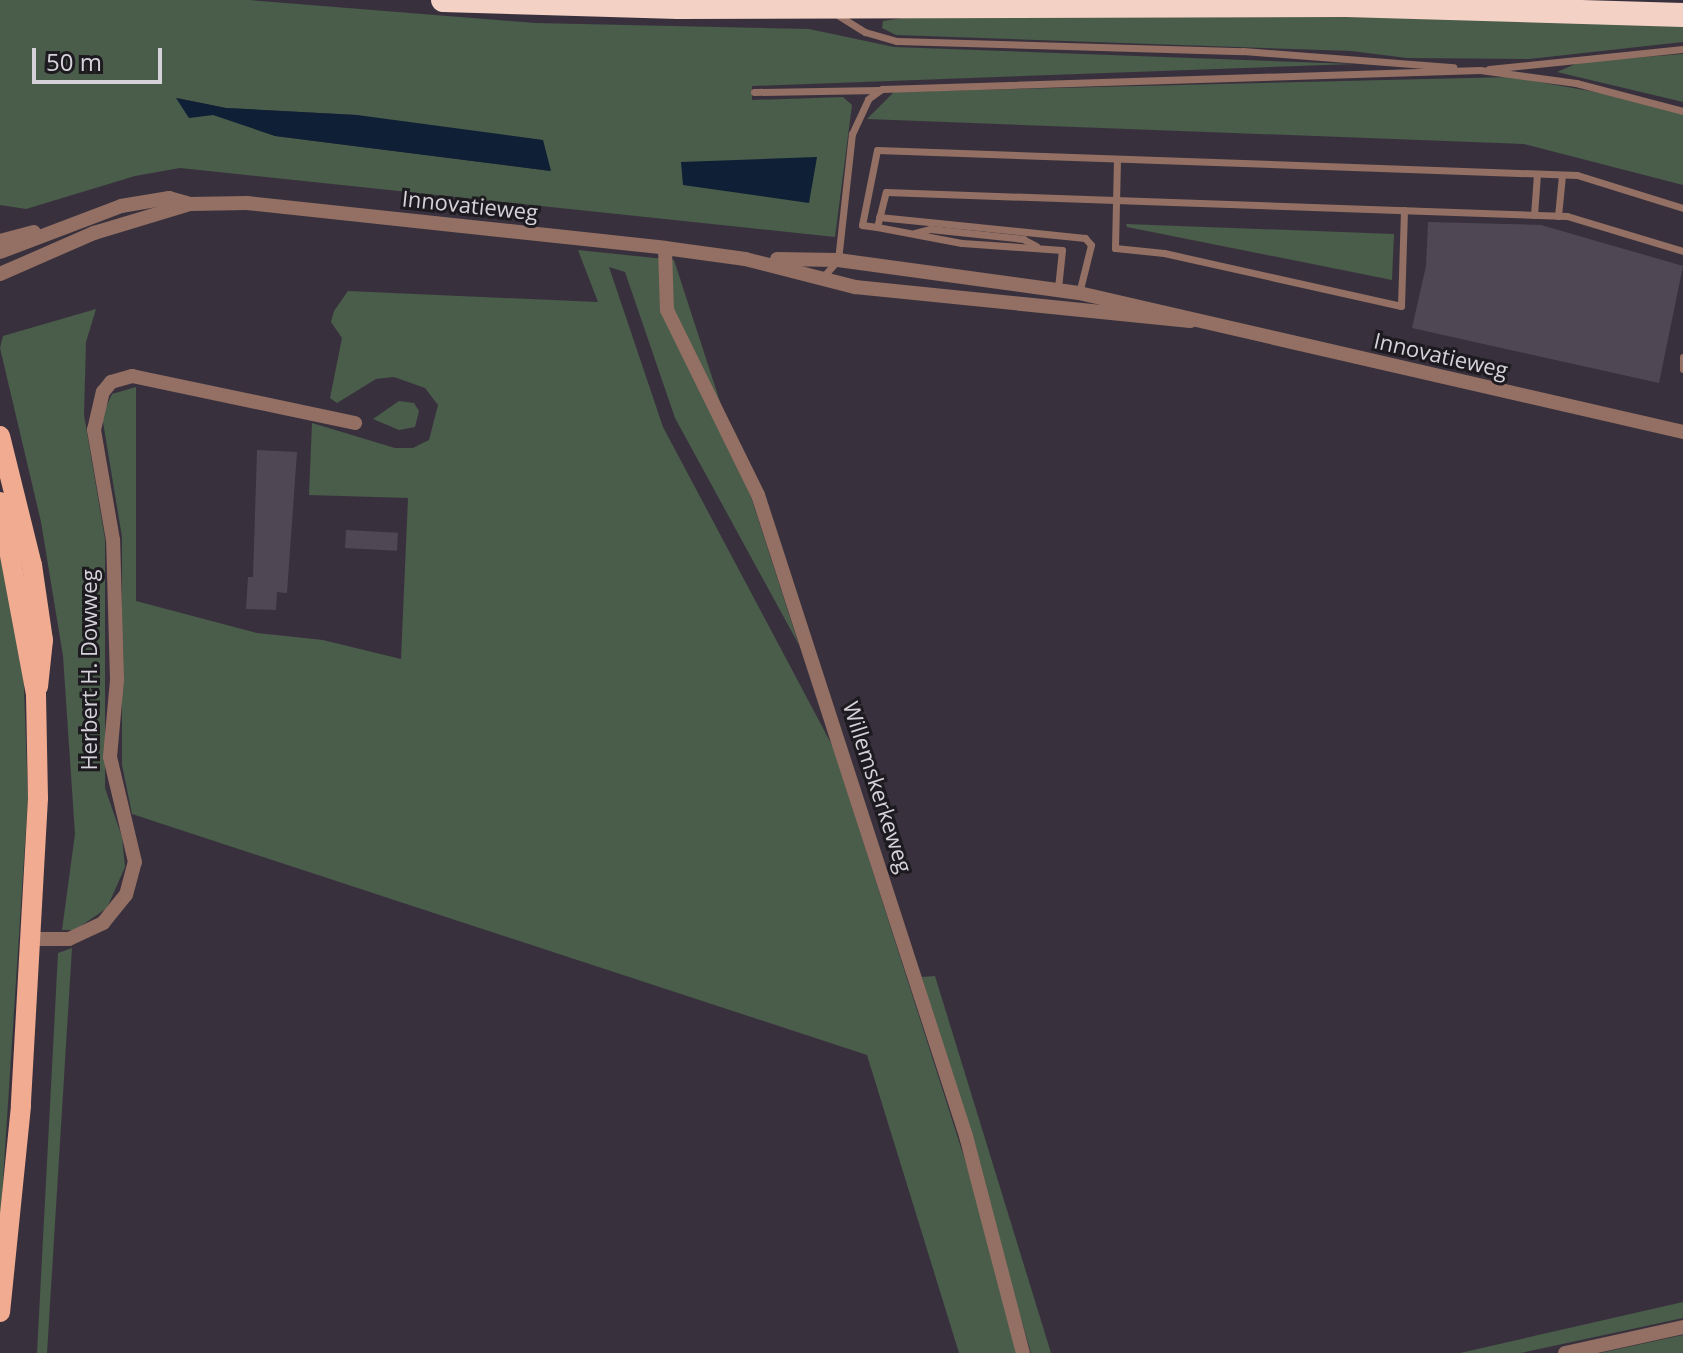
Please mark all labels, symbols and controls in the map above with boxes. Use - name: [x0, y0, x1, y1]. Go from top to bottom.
- scale bar: [36, 32, 166, 82]
- text: 50 m: [46, 45, 102, 78]
- street label: Innovatieweg: [401, 185, 539, 225]
- street label: Innovatieweg: [1371, 327, 1511, 383]
- street label: Herbert H. Dowweg: [76, 569, 102, 771]
- street label: Willemskerkeweg: [838, 698, 918, 876]

